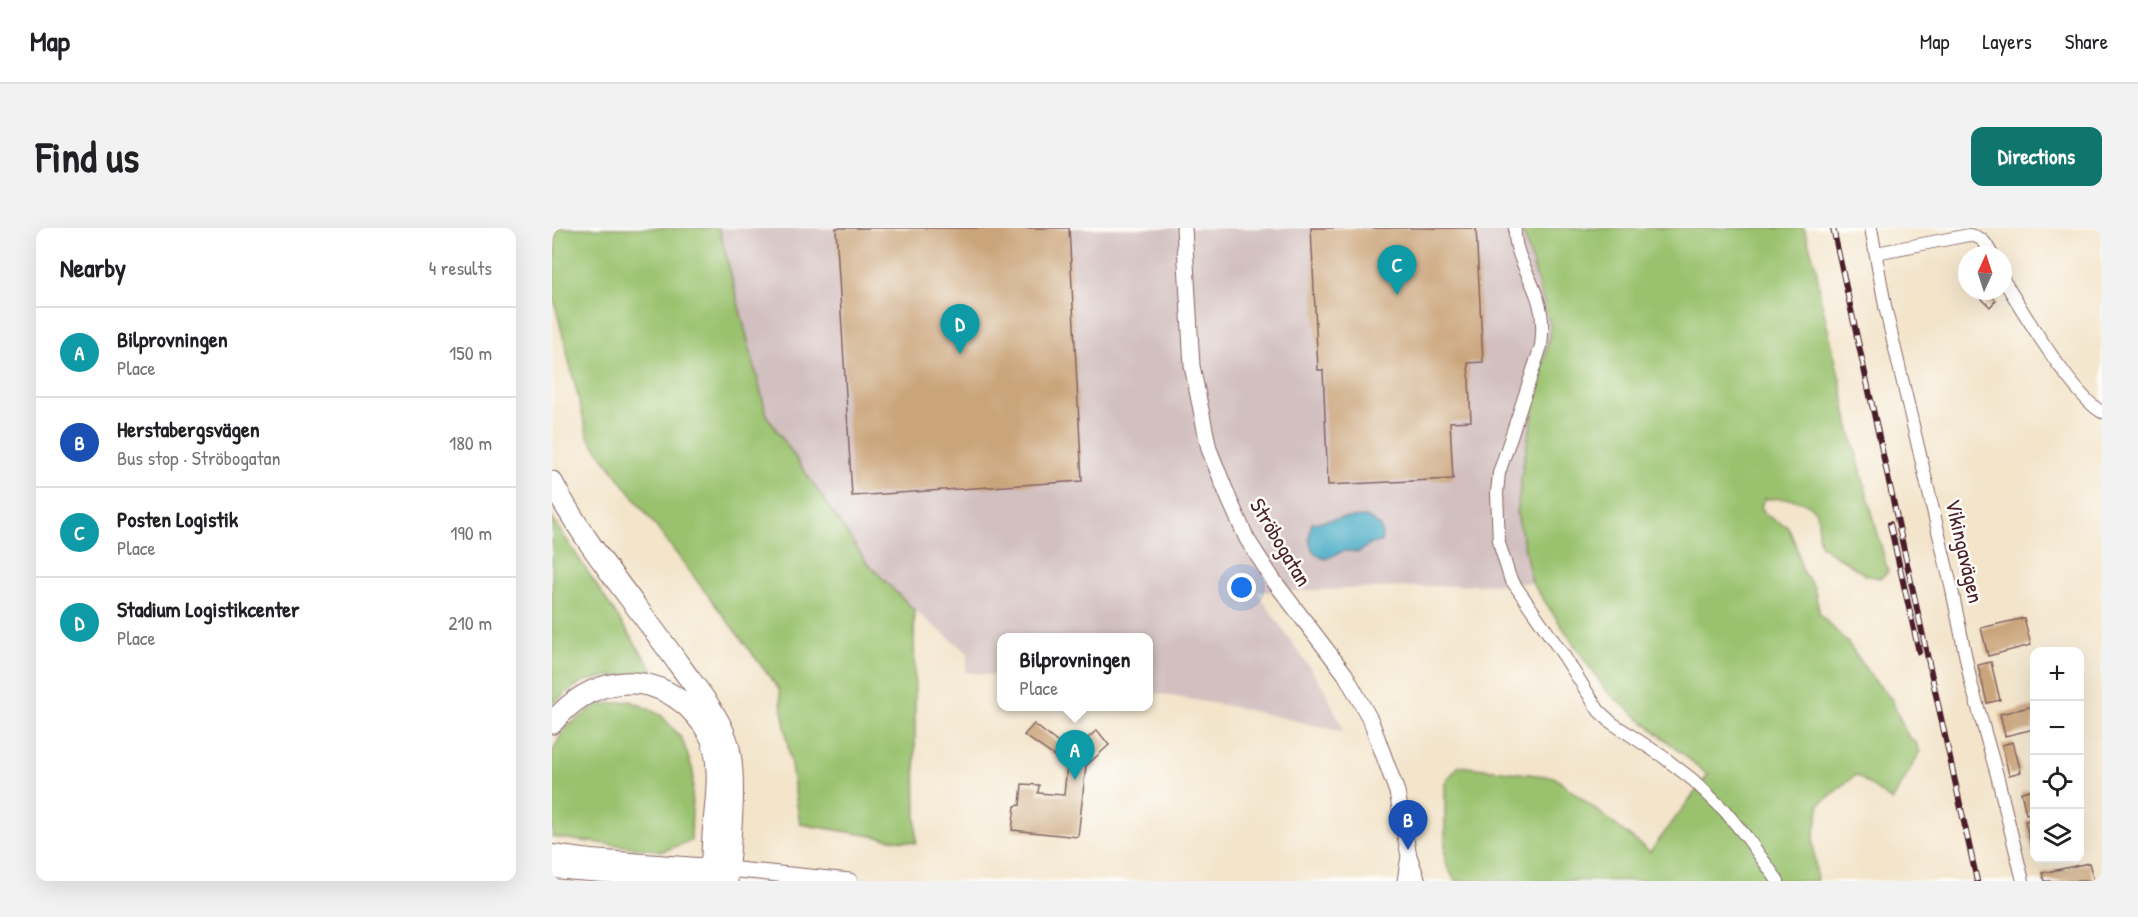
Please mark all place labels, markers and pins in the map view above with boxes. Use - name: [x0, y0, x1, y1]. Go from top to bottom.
- pin: C: [1378, 245, 1416, 295]
- pin: D: [940, 304, 980, 354]
- pin: A: [1056, 730, 1094, 780]
- pin: B: [1388, 800, 1428, 850]

